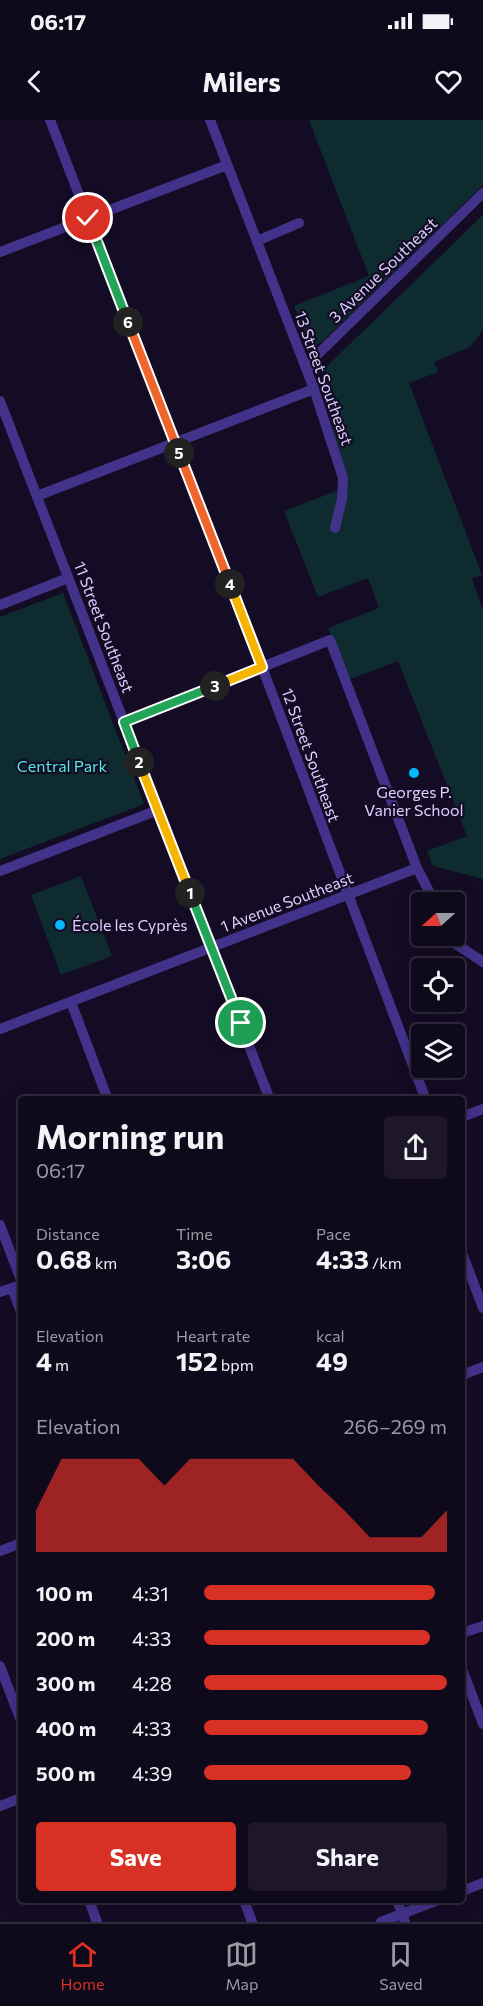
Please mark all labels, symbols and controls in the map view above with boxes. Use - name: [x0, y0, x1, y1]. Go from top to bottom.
- text: 06:17: [30, 8, 86, 35]
- icon: back: [18, 65, 51, 98]
- text: Milers: [202, 65, 281, 98]
- icon: heart: [432, 65, 465, 98]
- pin: [62, 192, 113, 243]
- icon: check: [71, 201, 104, 234]
- street label: 3 Avenue Southeast: [325, 213, 441, 326]
- pin: 6: [113, 307, 143, 337]
- street label: 13 Street Southeast: [291, 308, 358, 448]
- text: 6: [123, 312, 133, 331]
- pin: 5: [164, 438, 194, 468]
- text: 5: [174, 443, 184, 462]
- street label: 11 Street Southeast: [71, 558, 138, 696]
- pin: 4: [215, 569, 245, 599]
- text: 4: [225, 574, 235, 593]
- pin: 3: [200, 671, 230, 701]
- text: 3: [210, 676, 220, 695]
- street label: 12 Street Southeast: [278, 685, 345, 825]
- pin: 2: [124, 747, 154, 777]
- text: 2: [134, 752, 144, 771]
- park label: Central Park: [17, 756, 107, 775]
- marker: Georges P. Vanier School: [407, 766, 421, 780]
- place label: Georges P. Vanier School: [364, 782, 464, 819]
- street label: 1 Avenue Southeast: [218, 867, 356, 936]
- pin: 1: [175, 878, 205, 908]
- text: 1: [186, 883, 194, 902]
- north arrow: [411, 892, 465, 946]
- map controls: [411, 892, 465, 1078]
- place label: École les Cyprès: [72, 915, 188, 934]
- marker: École les Cyprès: [53, 918, 67, 932]
- button: locate: [411, 958, 465, 1012]
- pin: [215, 997, 266, 1048]
- icon: arrive: [224, 1006, 257, 1039]
- button: layers: [411, 1024, 465, 1078]
- text: Morning run: [36, 1115, 224, 1156]
- button: share: [384, 1116, 447, 1179]
- text: 06:17: [36, 1158, 85, 1182]
- text: Distance: [36, 1224, 100, 1243]
- text: Time: [176, 1224, 213, 1243]
- text: Pace: [316, 1224, 351, 1243]
- text: 0.68: [36, 1243, 92, 1274]
- text: 3:06: [176, 1243, 231, 1274]
- text: 4:33: [316, 1243, 369, 1274]
- text: km: [92, 1253, 117, 1272]
- text: /km: [369, 1253, 402, 1272]
- text: Elevation: [36, 1326, 104, 1345]
- text: Heart rate: [176, 1326, 250, 1345]
- text: kcal: [316, 1326, 345, 1345]
- text: 4: [36, 1345, 52, 1376]
- text: 152: [176, 1345, 218, 1376]
- text: 49: [316, 1345, 348, 1376]
- text: m: [52, 1355, 69, 1374]
- text: bpm: [218, 1355, 254, 1374]
- text: Elevation: [36, 1414, 121, 1438]
- text: 266–269 m: [344, 1414, 447, 1438]
- text: 100 m: [36, 1581, 93, 1605]
- text: 4:31: [132, 1581, 169, 1605]
- text: 200 m: [36, 1626, 95, 1650]
- text: 4:33: [132, 1626, 172, 1650]
- text: 300 m: [36, 1671, 96, 1695]
- text: 4:28: [132, 1671, 172, 1695]
- text: 400 m: [36, 1716, 96, 1740]
- text: 4:33: [132, 1716, 172, 1740]
- text: 500 m: [36, 1761, 96, 1785]
- text: 4:39: [132, 1761, 172, 1785]
- button: Save: [36, 1822, 236, 1891]
- button: Share: [248, 1822, 447, 1891]
- tab: Home: [60, 1938, 104, 1993]
- tab: Map: [225, 1938, 258, 1993]
- tab: Saved: [379, 1938, 423, 1993]

